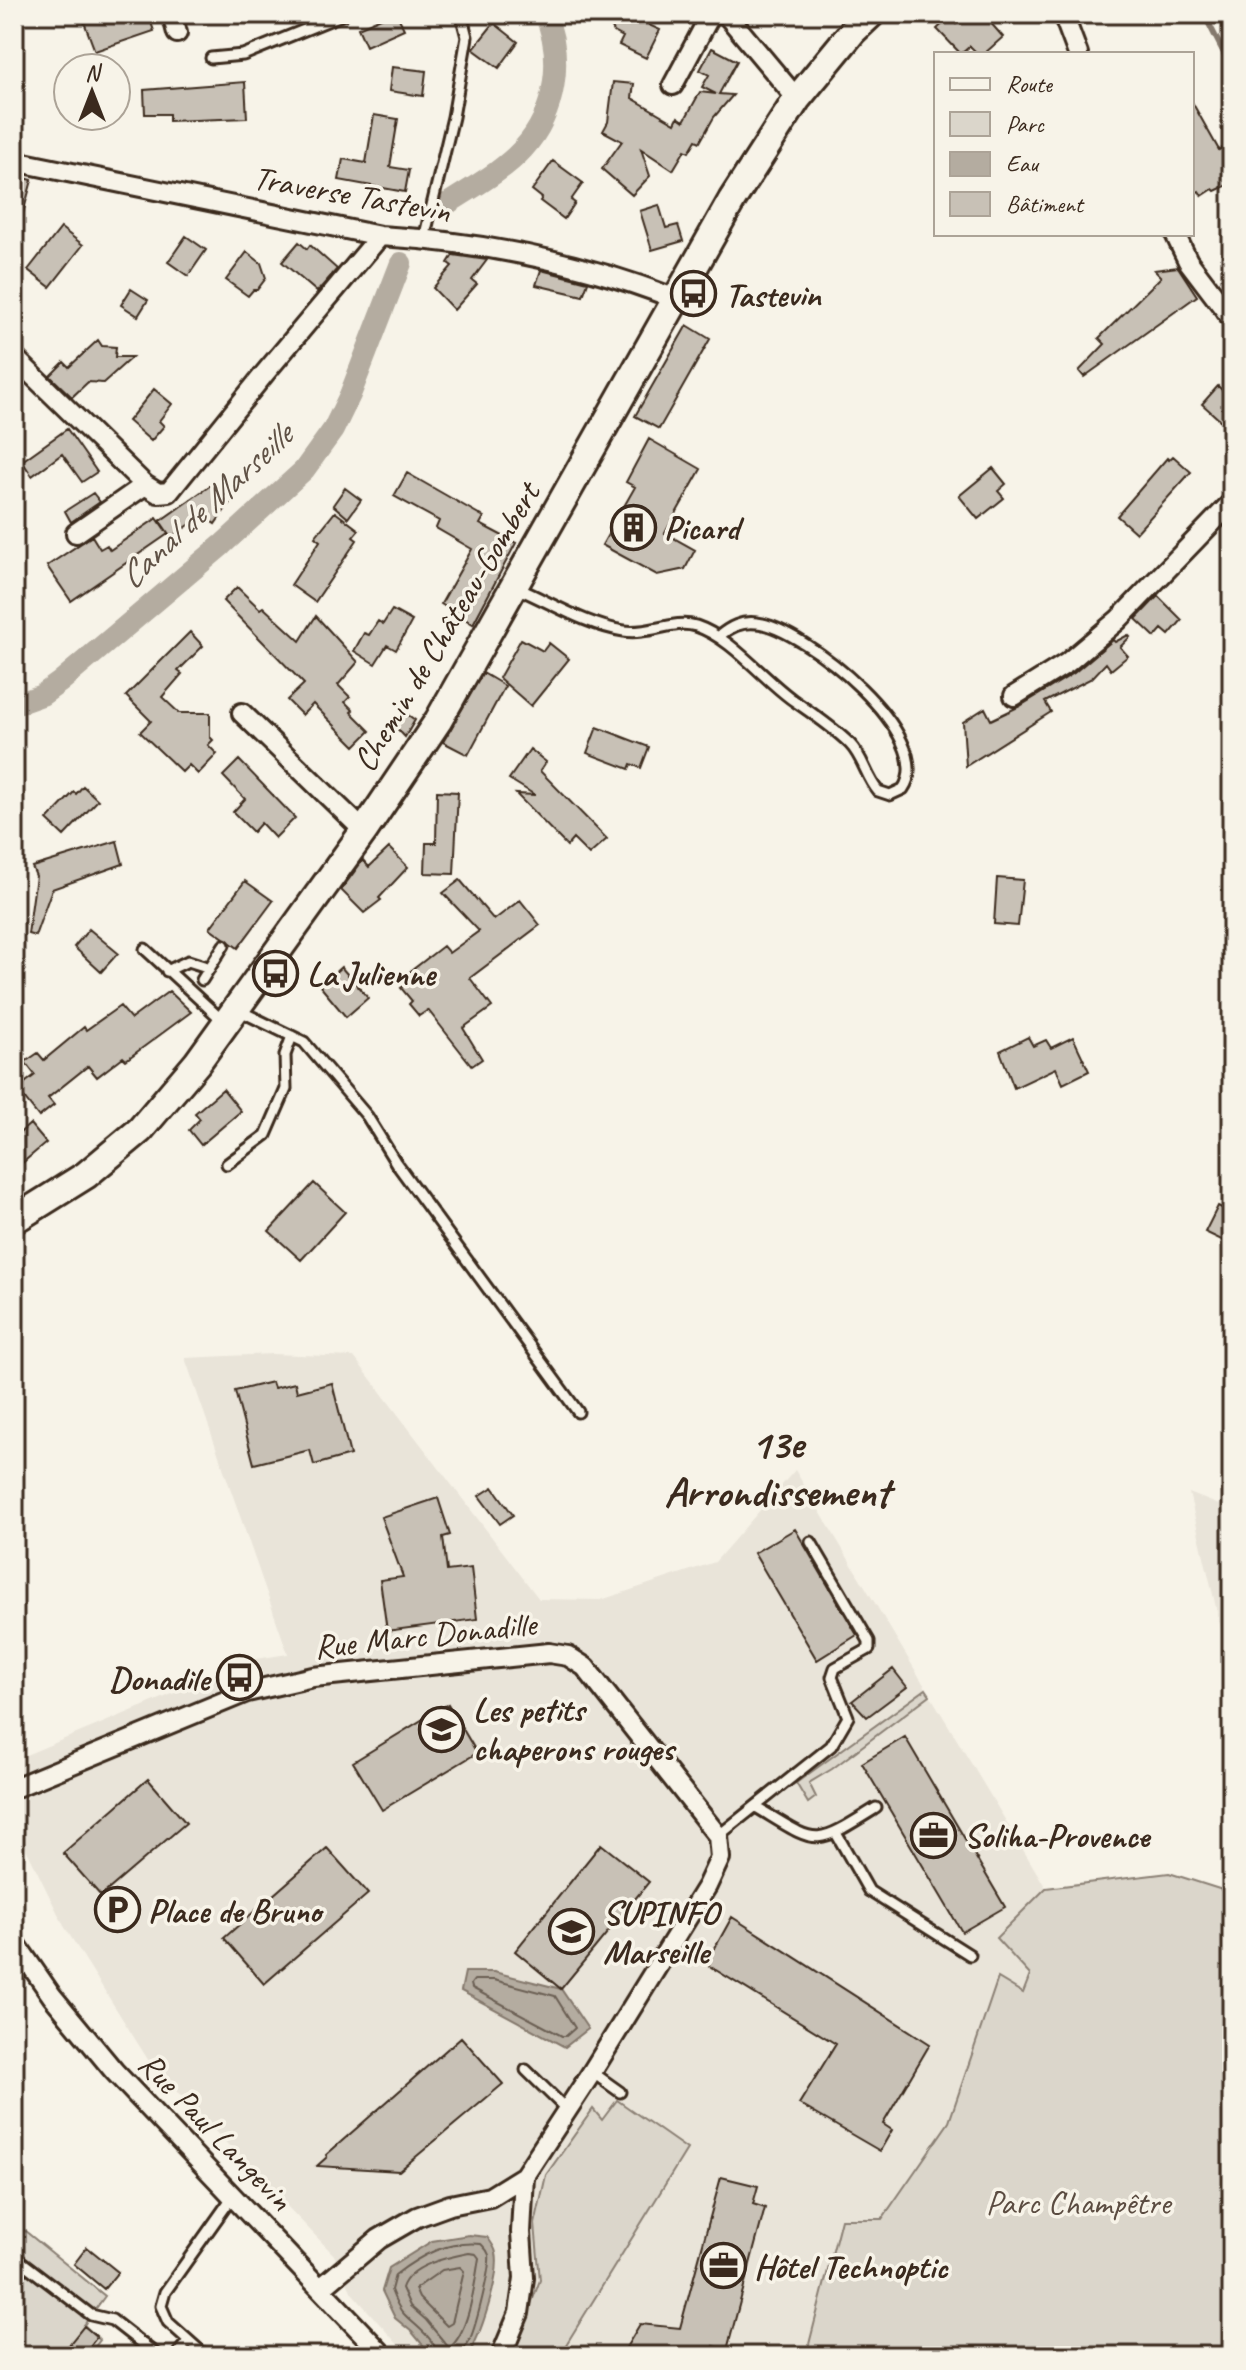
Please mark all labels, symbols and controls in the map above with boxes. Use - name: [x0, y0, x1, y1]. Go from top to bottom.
- north arrow: [52, 52, 132, 132]
- legend: [934, 52, 1194, 236]
- text: N: [85, 59, 102, 87]
- text: Route: [1006, 69, 1054, 99]
- text: Parc: [1006, 109, 1045, 139]
- text: Eau: [1006, 149, 1040, 179]
- street label: Traverse Tastevin: [250, 156, 455, 233]
- text: Bâtiment: [1006, 189, 1085, 219]
- bus stop icon: Tastevin: [670, 270, 718, 318]
- place label: Tastevin: [725, 273, 822, 316]
- water label: Canal de Marseille: [108, 410, 306, 598]
- street label: Chemin de Château-Gombert: [343, 472, 551, 779]
- building icon: Picard: [609, 503, 657, 551]
- place label: Picard: [664, 506, 744, 549]
- bus stop icon: La Julienne: [252, 949, 300, 997]
- place label: La Julienne: [307, 952, 437, 995]
- district label: 13e Arrondissement: [664, 1418, 896, 1519]
- street label: Rue Marc Donadille: [312, 1602, 541, 1668]
- bus stop icon: Donadile: [216, 1654, 264, 1702]
- place label: Donadile: [109, 1657, 213, 1700]
- place label: Les petits chaperons rouges: [473, 1688, 677, 1770]
- school or university icon: Les petits chaperons rouges: [418, 1705, 466, 1753]
- office icon: Soliha-Provence: [909, 1811, 957, 1859]
- place label: Soliha-Provence: [964, 1814, 1152, 1857]
- parking icon: Place de Bruno: [93, 1886, 141, 1934]
- place label: Place de Bruno: [148, 1889, 325, 1932]
- place label: SUPINFO Marseille: [603, 1891, 723, 1973]
- school or university icon: SUPINFO Marseille: [548, 1908, 596, 1956]
- street label: Rue Paul Langevin: [130, 2043, 303, 2220]
- park label: Parc Champêtre: [986, 2181, 1173, 2224]
- office icon: Hôtel Technoptic: [699, 2242, 747, 2290]
- place label: Hôtel Technoptic: [754, 2245, 949, 2288]

